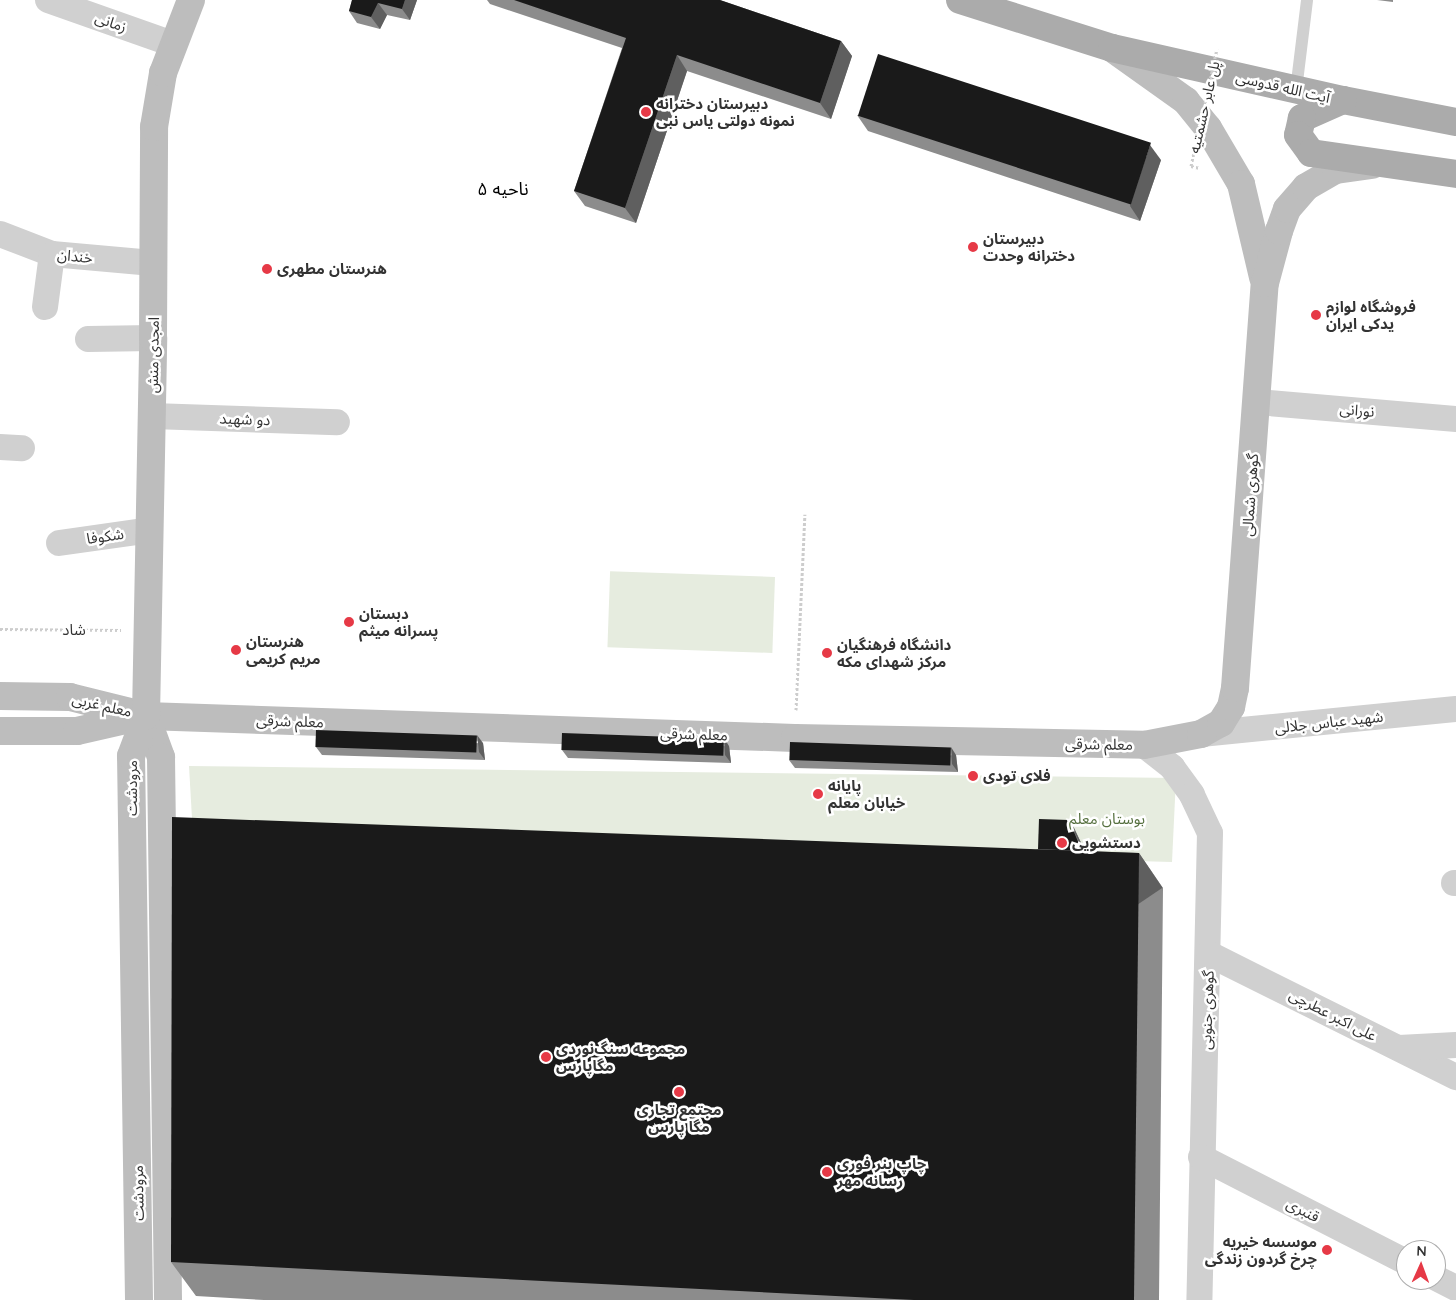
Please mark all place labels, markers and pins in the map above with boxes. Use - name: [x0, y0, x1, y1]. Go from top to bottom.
- place label: دبیرستان دخترانه نمونه دولتی یاس نبی: [656, 94, 795, 129]
- marker: دبیرستان دخترانه نمونه دولتی یاس نبی: [640, 106, 652, 118]
- place label: دبیرستان دخترانه وحدت: [983, 229, 1075, 264]
- marker: دبیرستان دخترانه وحدت: [967, 241, 979, 253]
- place label: هنرستان مطهری: [277, 260, 387, 278]
- marker: هنرستان مطهری: [261, 263, 273, 275]
- place label: فروشگاه لوازم یدکی ایران: [1326, 297, 1416, 332]
- marker: فروشگاه لوازم یدکی ایران: [1310, 309, 1322, 321]
- place label: دبستان پسرانه میثم: [359, 604, 438, 639]
- marker: دبستان پسرانه میثم: [343, 616, 355, 628]
- place label: هنرستان مریم کریمی: [246, 632, 320, 667]
- place label: دانشگاه فرهنگیان مرکز شهدای مکه: [837, 635, 951, 670]
- marker: هنرستان مریم کریمی: [230, 644, 242, 656]
- marker: دانشگاه فرهنگیان مرکز شهدای مکه: [821, 647, 833, 659]
- place label: فلای تودی: [983, 767, 1051, 785]
- marker: فلای تودی: [967, 770, 979, 782]
- place label: پایانه خیابان معلم: [828, 776, 905, 811]
- marker: پایانه خیابان معلم: [812, 788, 824, 800]
- place label: دستشویی: [1072, 834, 1141, 852]
- marker: دستشویی: [1056, 837, 1068, 849]
- place label: مجموعه سنگ‌نوردی مگاپارس: [556, 1039, 685, 1074]
- marker: مجموعه سنگ‌نوردی مگاپارس: [540, 1051, 552, 1063]
- marker: مجتمع تجاری مگا پارس: [673, 1086, 685, 1098]
- place label: مجتمع تجاری مگا پارس: [636, 1100, 722, 1135]
- place label: چاپ بنر فوری رسانه مهر: [837, 1154, 926, 1189]
- marker: چاپ بنر فوری رسانه مهر: [821, 1166, 833, 1178]
- place label: موسسه خیریه چرخ گردون زندگی: [1205, 1232, 1317, 1267]
- marker: موسسه خیریه چرخ گردون زندگی: [1321, 1244, 1333, 1256]

